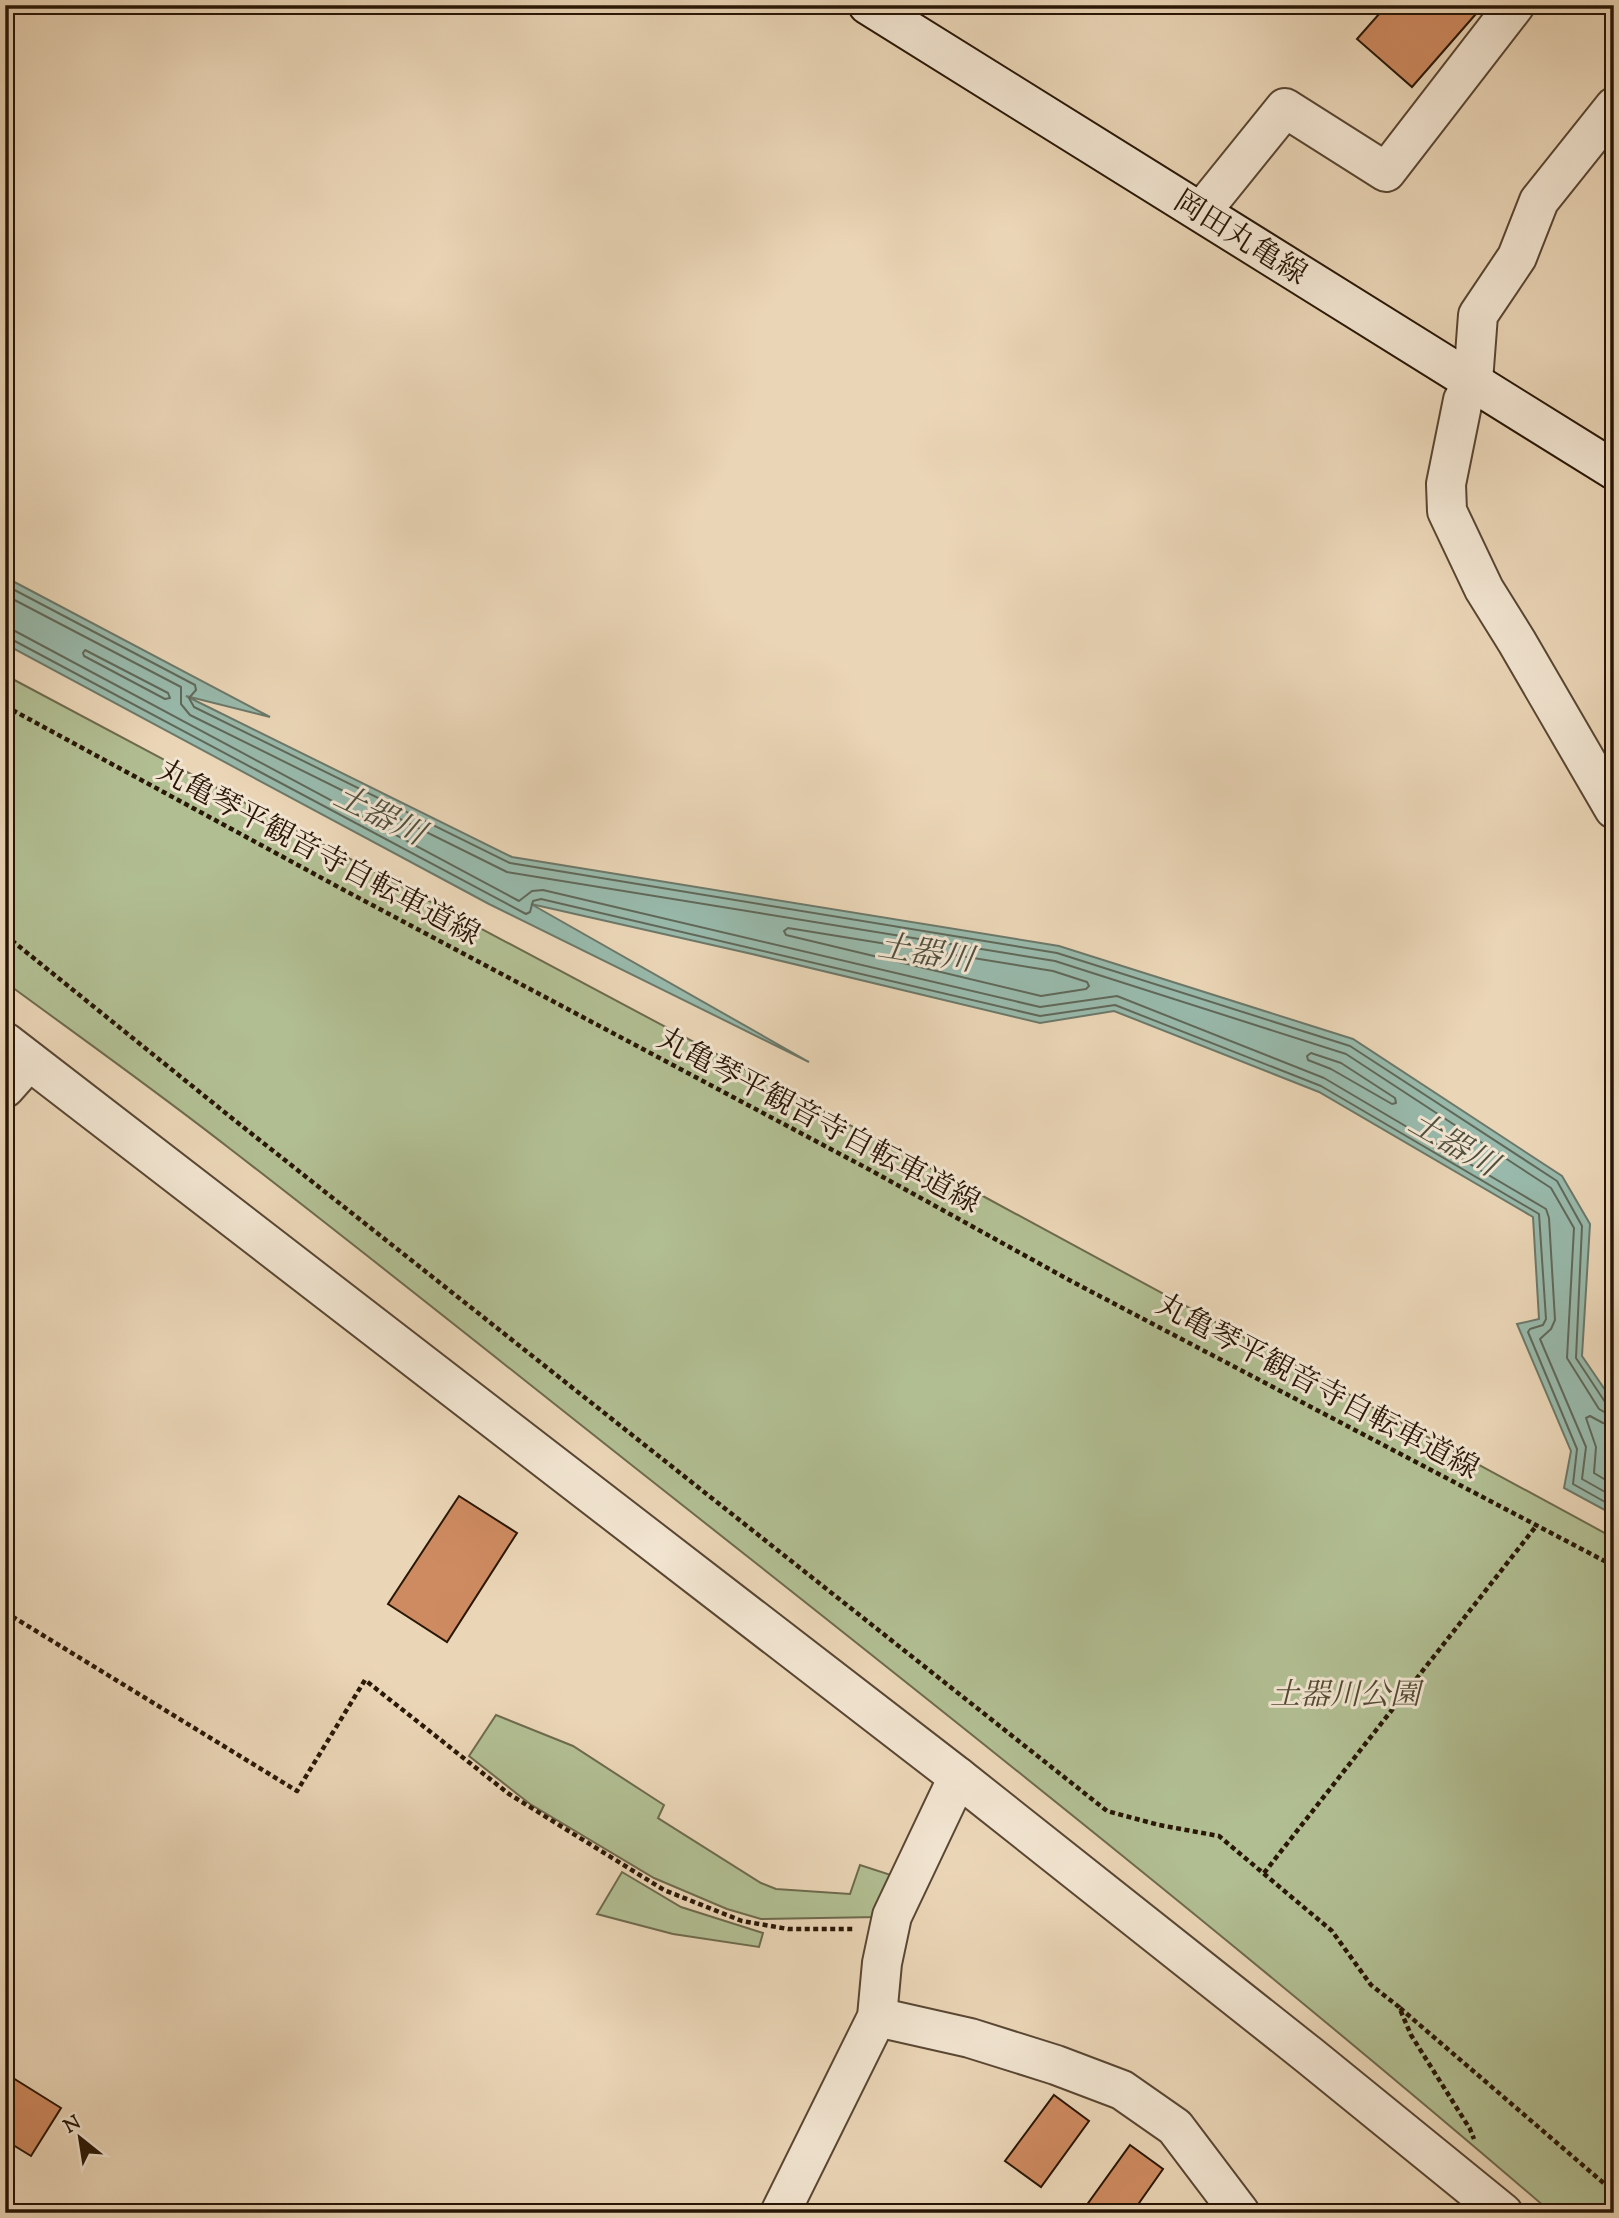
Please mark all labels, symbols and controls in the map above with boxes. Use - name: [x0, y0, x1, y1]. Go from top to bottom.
- street label: 岡田丸亀線: [1165, 181, 1315, 297]
- street label: 丸亀琴平観音寺自転車道線: [149, 751, 487, 958]
- water label: 土器川: [325, 775, 435, 860]
- water label: 土器川: [875, 925, 979, 986]
- street label: 丸亀琴平観音寺自転車道線: [649, 1019, 987, 1226]
- water label: 土器川: [1399, 1102, 1508, 1191]
- street label: 丸亀琴平観音寺自転車道線: [1148, 1285, 1486, 1492]
- park label: 土器川公園: [1270, 1675, 1425, 1718]
- north arrow: [46, 2102, 116, 2172]
- text: N: [59, 2110, 86, 2141]

